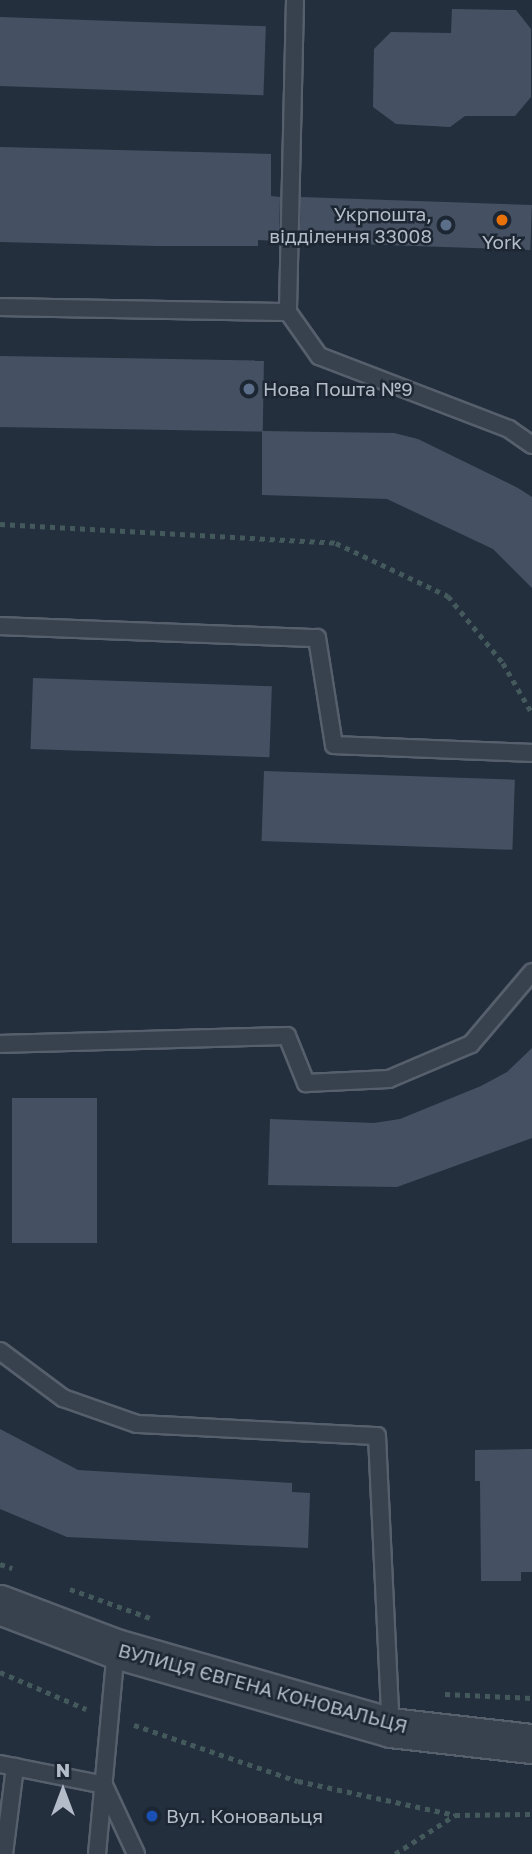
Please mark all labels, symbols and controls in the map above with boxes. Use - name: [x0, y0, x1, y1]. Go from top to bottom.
- place label: Укрпошта, відділення 33008: [269, 203, 432, 247]
- marker: York: [494, 212, 510, 228]
- marker: Укрпошта, відділення 33008: [438, 217, 454, 233]
- place label: York: [482, 231, 522, 253]
- place label: Нова Пошта №9: [263, 378, 413, 400]
- marker: Нова Пошта №9: [241, 381, 257, 397]
- street label: ВУЛИЦЯ ЄВГЕНА КОНОВАЛЬЦЯ: [116, 1638, 410, 1738]
- north arrow: [28, 1756, 98, 1826]
- text: N: [56, 1758, 70, 1781]
- place label: Вул. Коновальця: [166, 1805, 323, 1827]
- marker: Вул. Коновальця: [144, 1808, 160, 1824]

